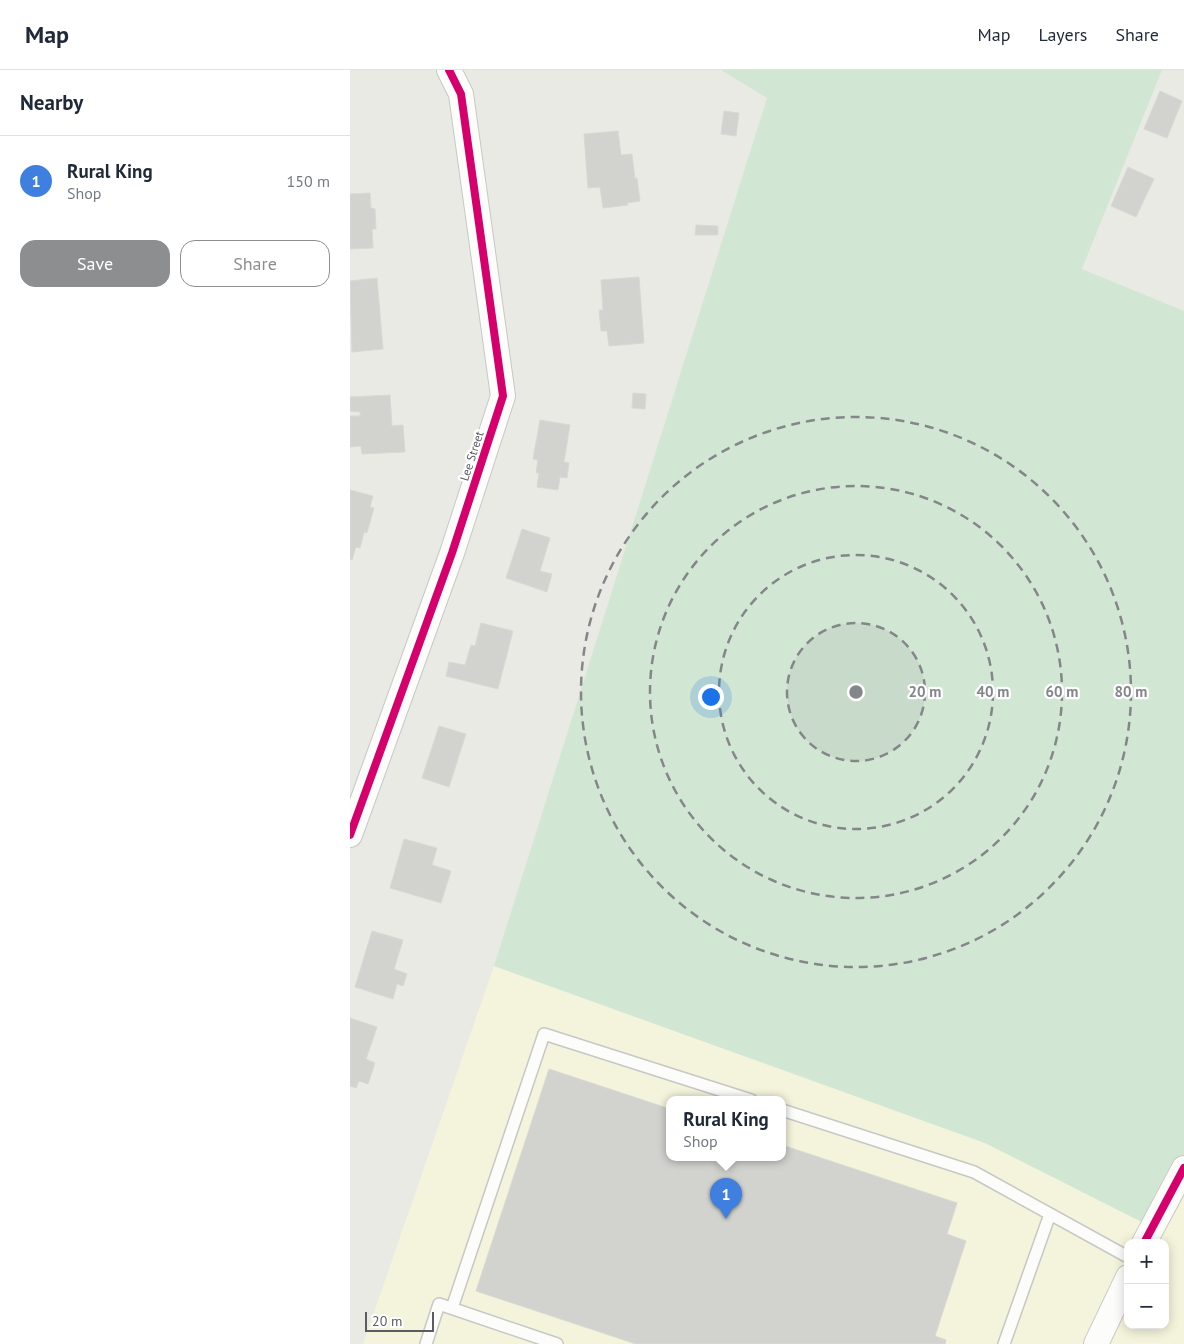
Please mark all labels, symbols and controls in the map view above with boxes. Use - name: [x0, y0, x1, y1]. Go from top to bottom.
- text: Map: [25, 19, 69, 50]
- text: Map: [978, 23, 1010, 46]
- text: Layers: [1038, 23, 1087, 46]
- text: Share: [1115, 23, 1159, 46]
- text: Nearby: [20, 89, 83, 116]
- text: Rural King: [67, 159, 153, 183]
- text: 1: [31, 171, 41, 191]
- text: 150 m: [287, 171, 330, 191]
- text: Shop: [67, 183, 101, 203]
- button: Save: [20, 240, 170, 287]
- button: Share: [180, 240, 330, 287]
- street label: Lee Street: [456, 429, 487, 483]
- text: 20 m: [909, 682, 941, 701]
- text: 40 m: [977, 682, 1009, 701]
- text: 60 m: [1046, 682, 1078, 701]
- text: 80 m: [1115, 682, 1147, 701]
- centre of rings: [847, 683, 865, 701]
- your location: [698, 684, 724, 710]
- popup: [666, 1096, 786, 1161]
- text: Rural King: [683, 1107, 769, 1131]
- text: Shop: [683, 1131, 718, 1151]
- pin: 1: [710, 1178, 742, 1219]
- map controls: [1124, 1239, 1169, 1329]
- button: +: [1124, 1239, 1169, 1284]
- button: −: [1124, 1284, 1169, 1329]
- scale bar: [365, 1309, 434, 1332]
- text: 20 m: [372, 1312, 402, 1330]

